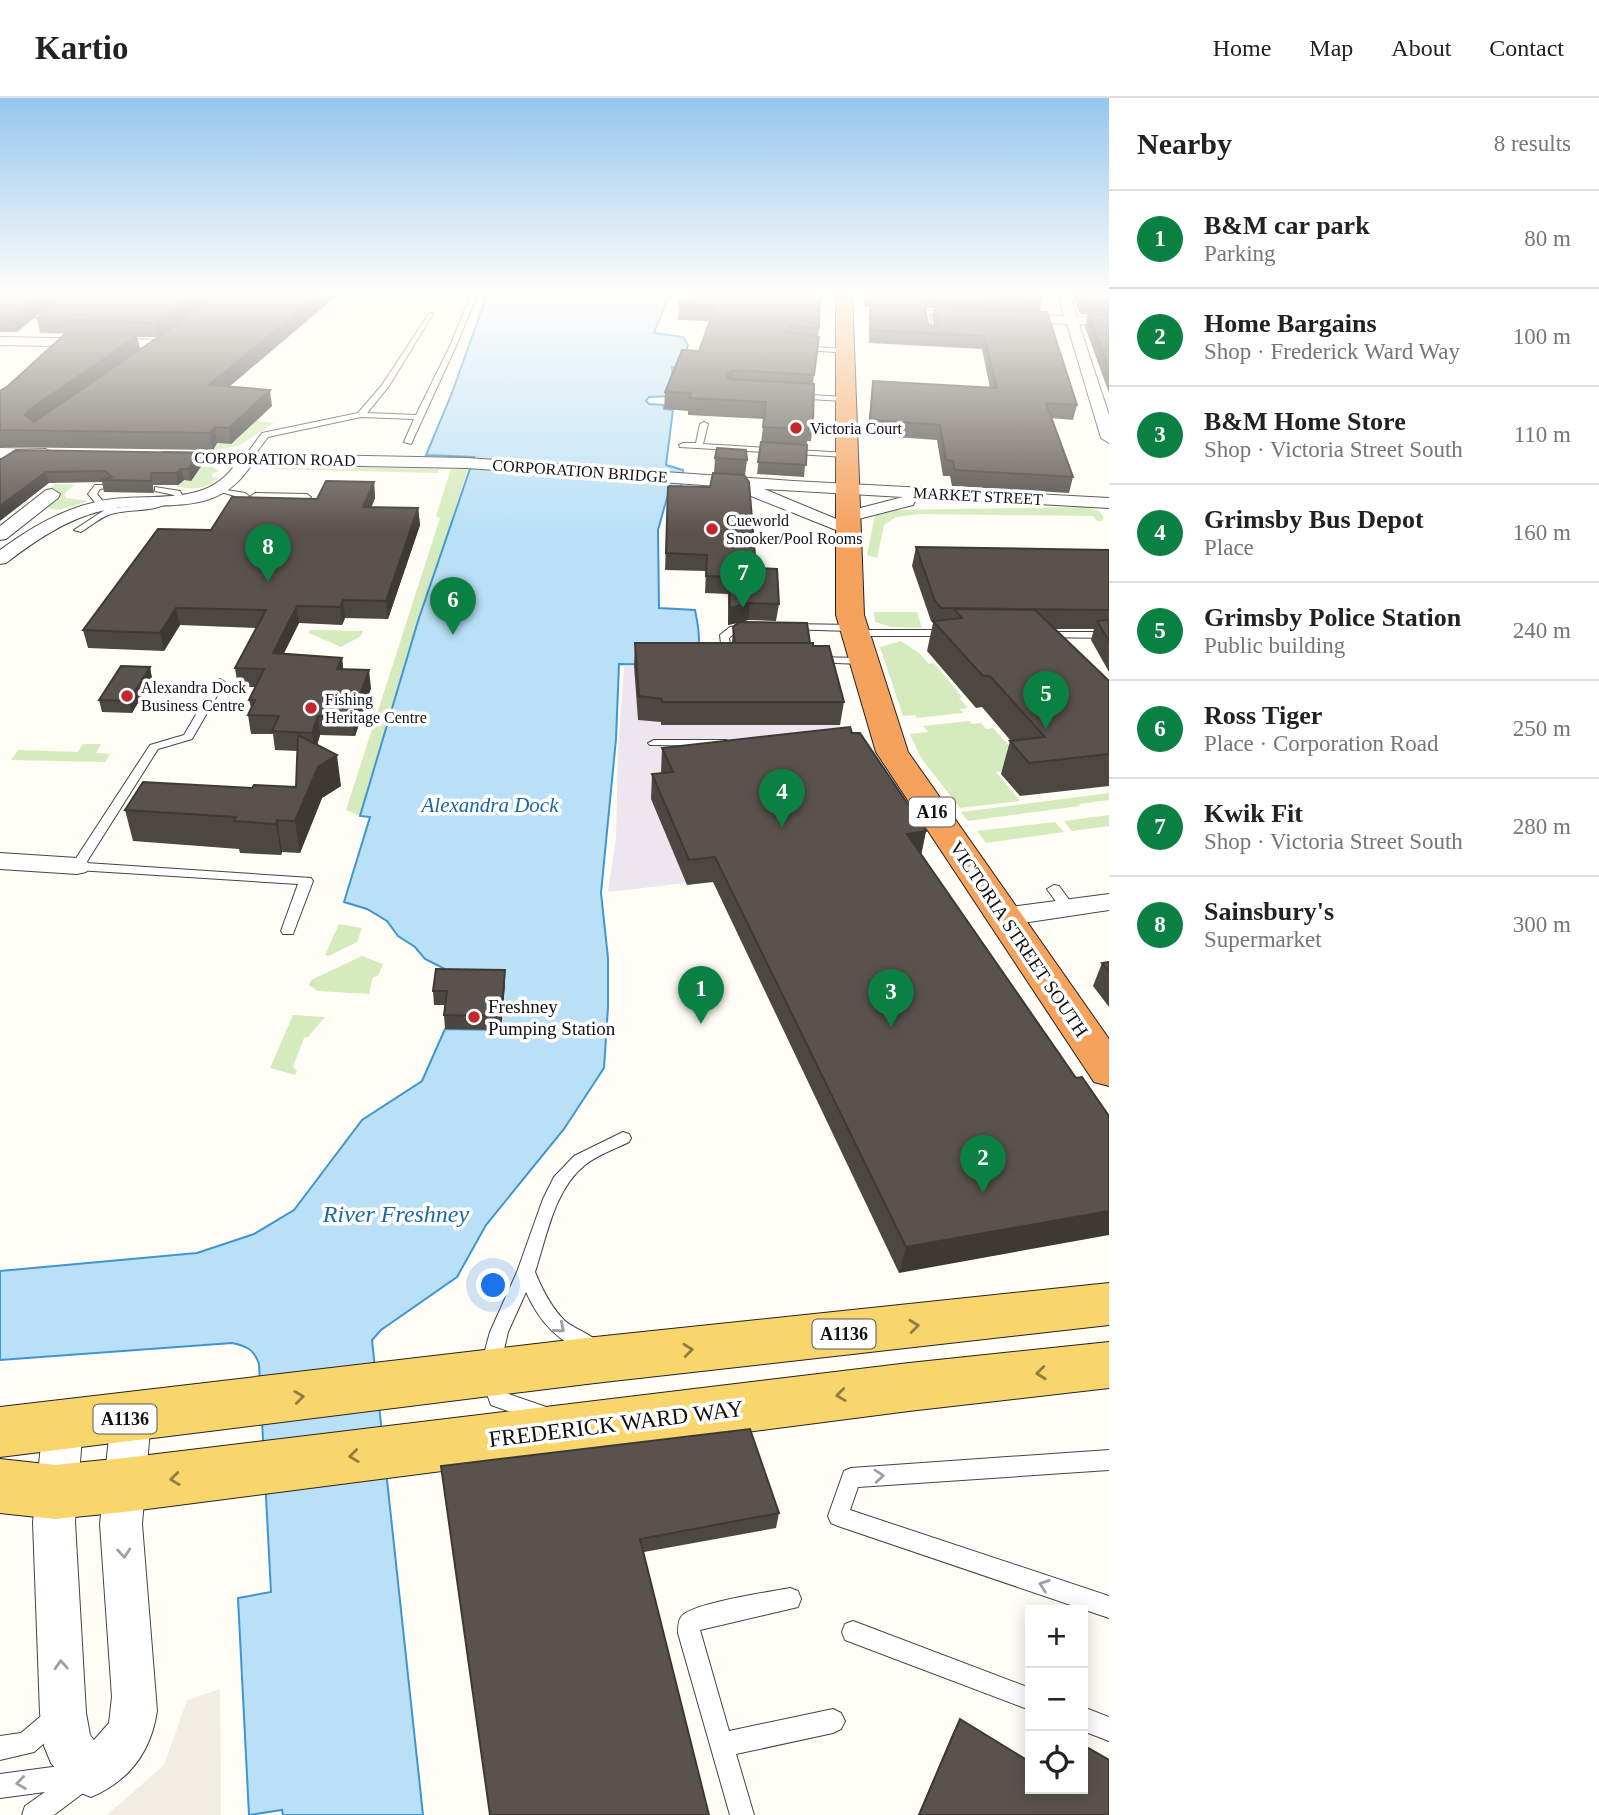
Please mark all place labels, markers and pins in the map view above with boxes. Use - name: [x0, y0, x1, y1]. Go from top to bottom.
- marker: Victoria Court: [788, 420, 804, 436]
- place label: Victoria Court: [810, 420, 902, 437]
- place label: Cueworld Snooker/Pool Rooms: [726, 512, 862, 547]
- marker: Cueworld Snooker/Pool Rooms: [704, 521, 720, 537]
- pin: 8: [245, 524, 291, 582]
- pin: 7: [720, 550, 766, 608]
- pin: 6: [430, 577, 476, 635]
- pin: 5: [1023, 671, 1069, 729]
- place label: Alexandra Dock Business Centre: [141, 679, 246, 714]
- marker: Alexandra Dock Business Centre: [119, 688, 135, 704]
- place label: Fishing Heritage Centre: [325, 691, 427, 727]
- marker: Fishing Heritage Centre: [303, 700, 319, 716]
- pin: 4: [759, 769, 805, 827]
- pin: 1: [678, 966, 724, 1024]
- pin: 3: [868, 969, 914, 1027]
- place label: Freshney Pumping Station: [488, 996, 616, 1039]
- marker: Freshney Pumping Station: [466, 1009, 482, 1025]
- pin: 2: [960, 1135, 1006, 1193]

